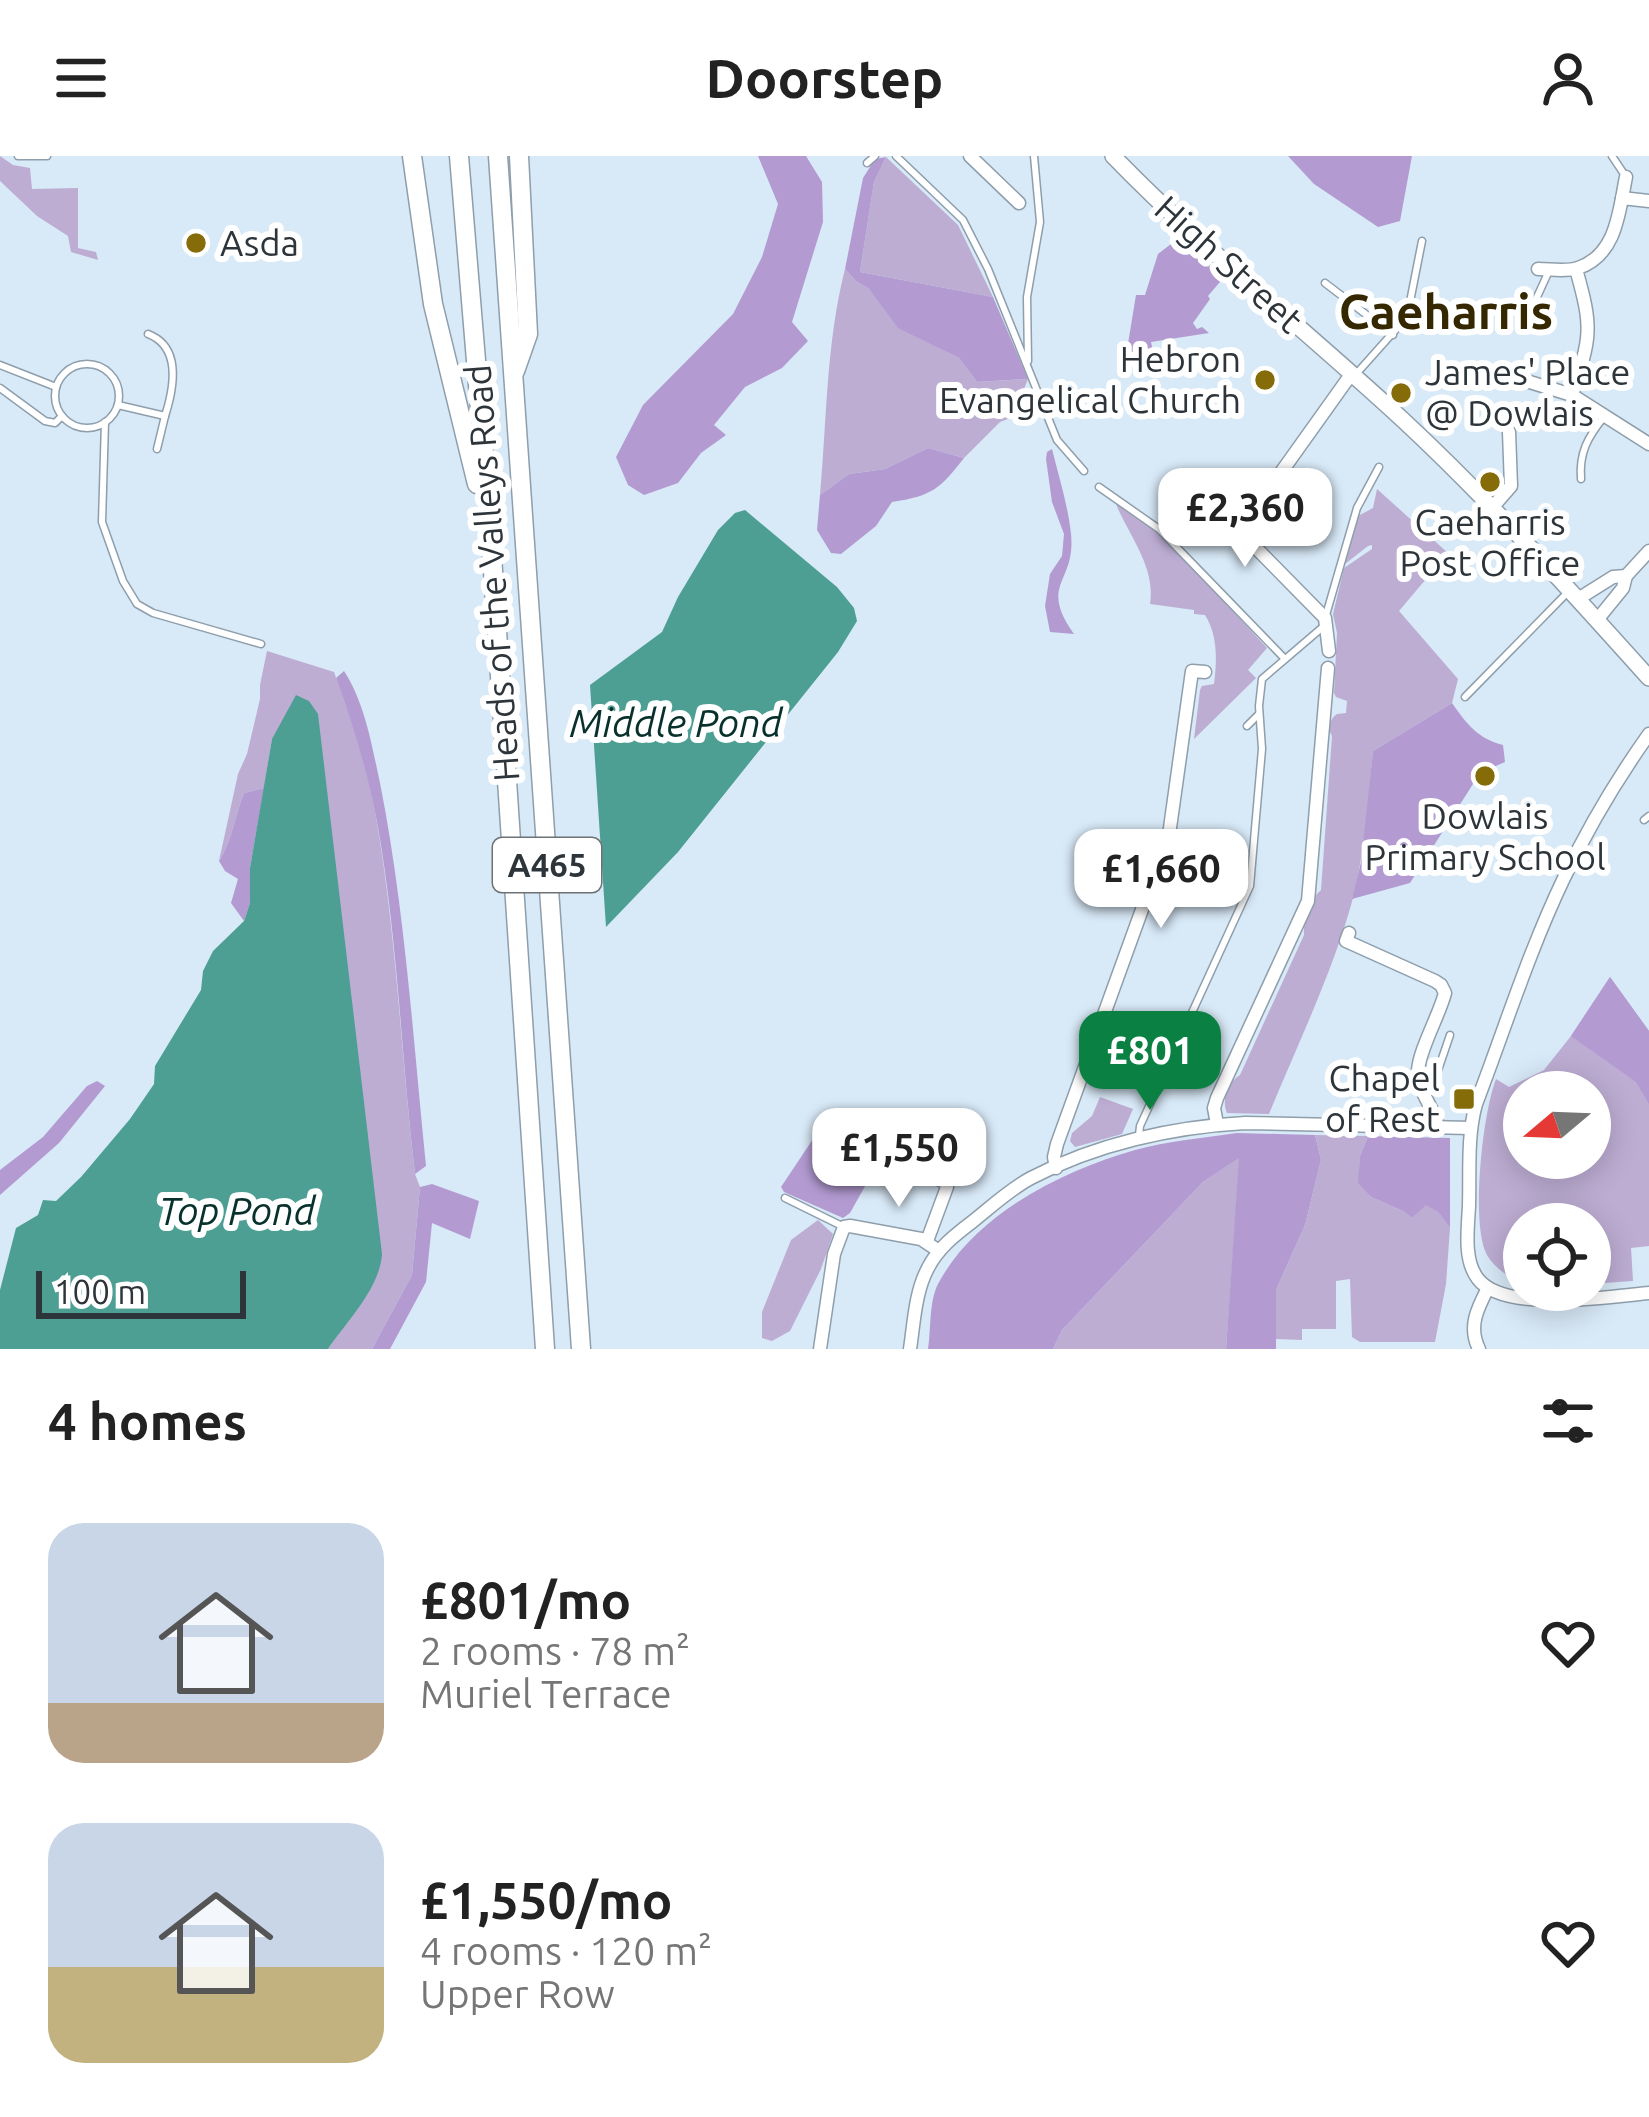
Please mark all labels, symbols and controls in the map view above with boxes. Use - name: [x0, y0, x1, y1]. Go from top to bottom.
- icon: menu: [48, 45, 114, 111]
- icon: person: [1535, 45, 1601, 111]
- text: Doorstep: [706, 48, 943, 108]
- street label: High Street: [1147, 187, 1311, 340]
- place label: Asda: [220, 222, 299, 263]
- marker: Asda: [183, 230, 209, 256]
- district label: Caeharris: [1339, 284, 1553, 338]
- place label: Hebron Evangelical Church: [939, 338, 1241, 420]
- place label: James' Place @ Dowlais: [1425, 351, 1630, 433]
- street label: Heads of the Valleys Road: [456, 363, 527, 783]
- marker: Hebron Evangelical Church: [1252, 367, 1278, 393]
- marker: James' Place @ Dowlais: [1388, 380, 1414, 406]
- pin: £2,360: [1147, 468, 1343, 570]
- marker: Caeharris Post Office: [1477, 469, 1503, 495]
- text: £2,360: [1185, 485, 1305, 528]
- place label: Caeharris Post Office: [1400, 501, 1580, 583]
- water label: Middle Pond: [570, 701, 784, 744]
- marker: Dowlais Primary School: [1472, 763, 1498, 789]
- place label: Dowlais Primary School: [1364, 795, 1606, 877]
- pin: £1,660: [1063, 829, 1259, 931]
- road number: A465: [493, 838, 601, 892]
- text: £1,660: [1101, 846, 1221, 889]
- pin: £801: [1079, 1011, 1221, 1113]
- text: £801: [1106, 1028, 1194, 1071]
- place label: Chapel of Rest: [1325, 1057, 1440, 1139]
- north arrow: [1503, 1071, 1611, 1179]
- map controls: [1503, 1071, 1611, 1311]
- marker: Chapel of Rest: [1451, 1086, 1477, 1112]
- pin: £1,550: [801, 1108, 997, 1210]
- text: £1,550: [839, 1125, 959, 1168]
- water label: Top Pond: [159, 1189, 317, 1232]
- button: locate: [1503, 1203, 1611, 1311]
- scale bar: [36, 1265, 246, 1318]
- text: 100 m: [54, 1273, 146, 1310]
- icon: filters: [1535, 1388, 1601, 1454]
- text: 4 homes: [48, 1392, 247, 1450]
- icon: home: [144, 1571, 288, 1715]
- text: £801/mo: [420, 1571, 631, 1629]
- icon: heart: [1535, 1610, 1601, 1676]
- text: 2 rooms · 78 m²: [420, 1629, 690, 1672]
- text: Muriel Terrace: [420, 1672, 672, 1715]
- icon: home: [144, 1871, 288, 2015]
- text: £1,550/mo: [420, 1871, 672, 1929]
- icon: heart: [1535, 1910, 1601, 1976]
- text: 4 rooms · 120 m²: [420, 1929, 712, 1972]
- text: Upper Row: [420, 1972, 615, 2015]

